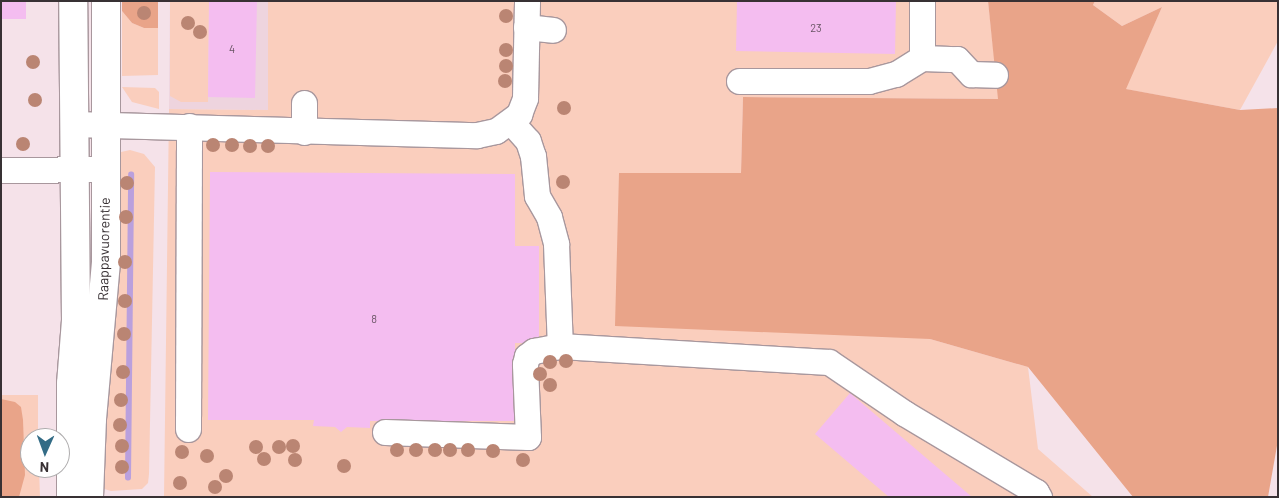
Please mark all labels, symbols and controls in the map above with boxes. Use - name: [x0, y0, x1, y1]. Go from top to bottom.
- house number: 23: [810, 21, 822, 35]
- house number: 4: [229, 42, 235, 56]
- street label: Raappavuorentie: [95, 197, 113, 301]
- house number: 8: [371, 312, 377, 326]
- north arrow: [20, 428, 70, 478]
- text: N: [40, 459, 49, 476]

